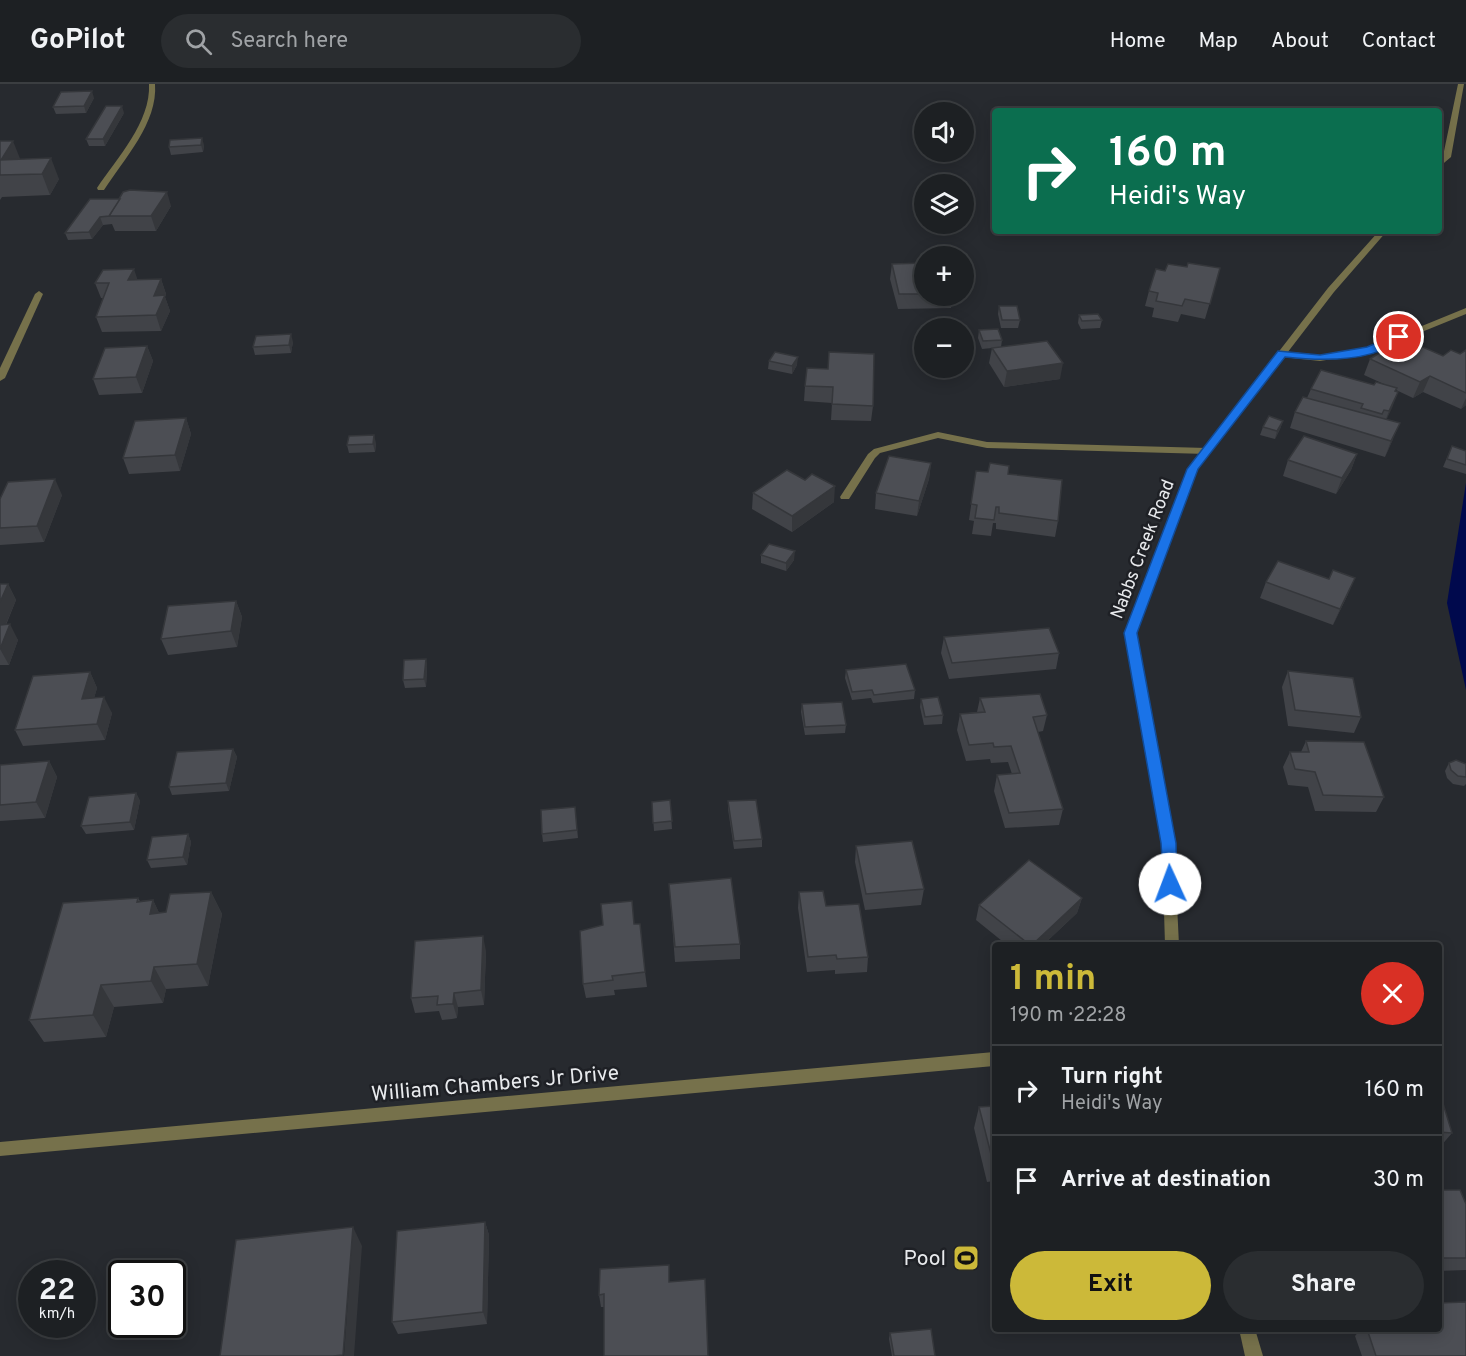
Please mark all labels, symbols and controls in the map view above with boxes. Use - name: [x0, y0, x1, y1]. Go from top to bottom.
- search box: [161, 14, 581, 68]
- text: GoPilot: [30, 23, 125, 59]
- icon: search: [182, 25, 215, 58]
- text: Search here: [230, 28, 348, 55]
- text: Home: [1110, 28, 1166, 55]
- text: Map: [1199, 28, 1238, 55]
- text: About: [1271, 28, 1329, 55]
- text: Contact: [1362, 28, 1436, 55]
- map controls: [914, 102, 974, 378]
- button: sound: [914, 102, 974, 162]
- text: 160 m: [1109, 128, 1227, 181]
- icon: right: [1010, 132, 1088, 210]
- button: layers: [914, 174, 974, 234]
- text: Heidi's Way: [1109, 180, 1246, 214]
- button: +: [914, 246, 974, 306]
- pin: [1373, 311, 1424, 362]
- button: −: [914, 318, 974, 378]
- icon: arrive: [1382, 320, 1415, 353]
- street label: Nabbs Creek Road: [1106, 476, 1181, 623]
- position arrow: [1138, 852, 1202, 916]
- text: 1 min: [1010, 957, 1096, 1003]
- button: close: [1361, 962, 1424, 1025]
- text: 190 m · 22:28: [1010, 1003, 1127, 1029]
- street label: William Chambers Jr Drive: [370, 1060, 620, 1109]
- text: Turn right: [1061, 1064, 1163, 1091]
- icon: right: [1010, 1074, 1043, 1107]
- text: 160 m: [1365, 1077, 1424, 1104]
- text: Heidi's Way: [1061, 1091, 1163, 1117]
- icon: arrive: [1010, 1164, 1043, 1197]
- text: Arrive at destination: [1061, 1167, 1271, 1194]
- text: 30 m: [1373, 1167, 1424, 1194]
- sports icon: Pool: [951, 1243, 981, 1273]
- place label: Pool: [903, 1246, 946, 1273]
- button: Exit: [1010, 1251, 1211, 1320]
- button: Share: [1223, 1251, 1424, 1320]
- speed limit sign: 30: [108, 1260, 186, 1338]
- text: 22: [39, 1273, 75, 1310]
- text: km/h: [39, 1305, 75, 1324]

